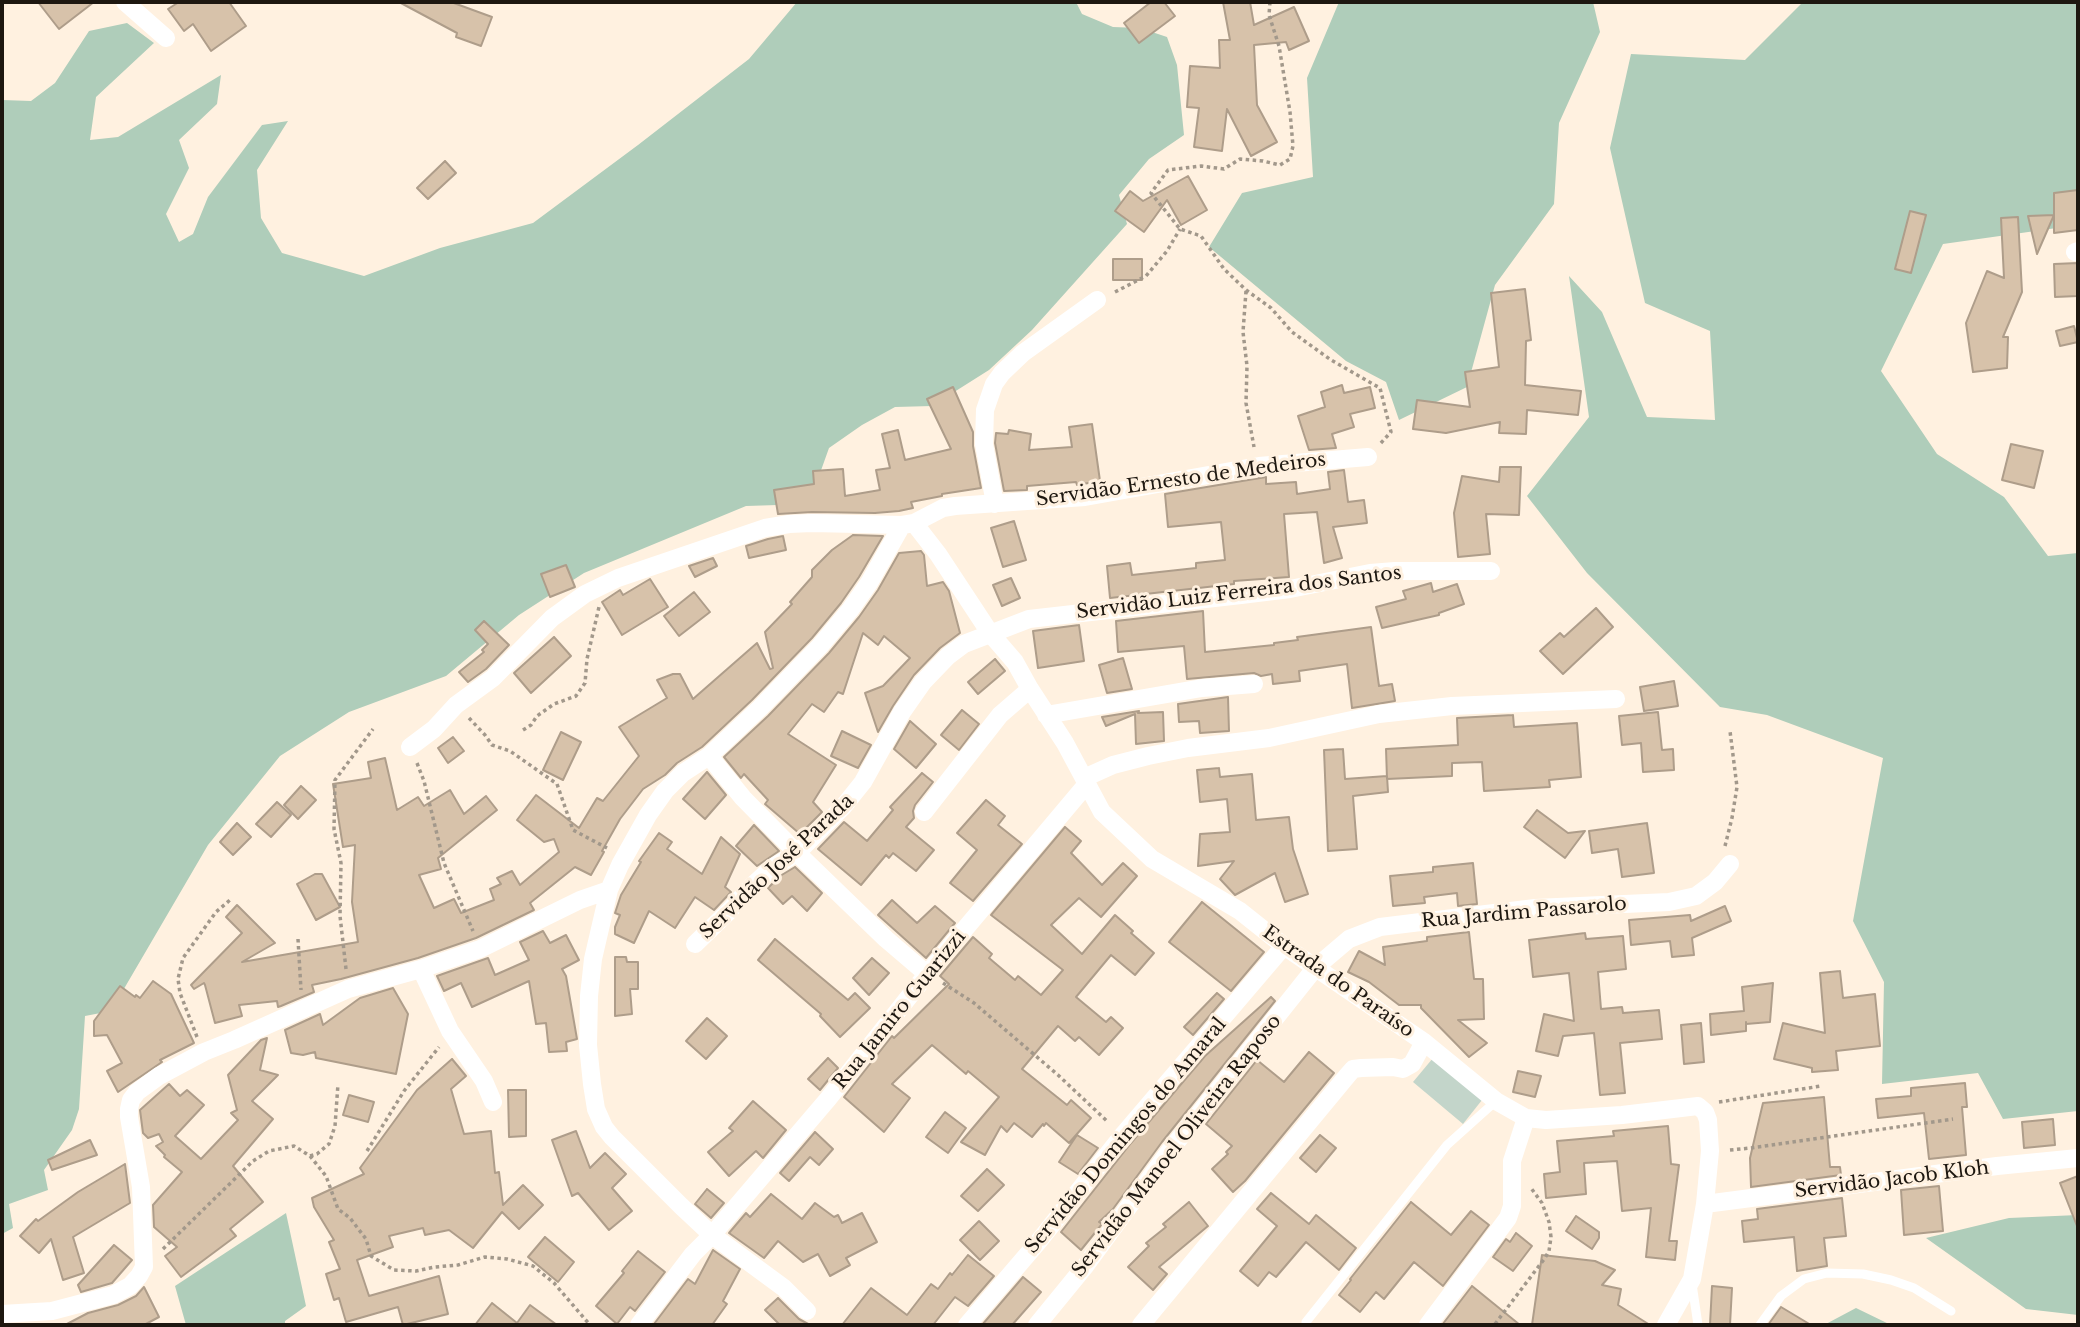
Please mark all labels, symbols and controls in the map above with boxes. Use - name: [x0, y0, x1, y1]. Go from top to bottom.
- street label: Servidão Ernesto de Medeiros: [1035, 448, 1327, 512]
- street label: Servidão Luiz Ferreira dos Santos: [1075, 562, 1403, 624]
- street label: Servidão José Parada: [695, 790, 859, 944]
- street label: Rua Jardim Passarolo: [1420, 893, 1628, 933]
- street label: Estrada do Paraíso: [1258, 921, 1418, 1043]
- street label: Rua Jamiro Guarizzi: [829, 926, 971, 1094]
- street label: Servidão Manoel Oliveira Raposo: [1067, 1010, 1287, 1282]
- street label: Servidão Domingos do Amaral: [1021, 1014, 1231, 1258]
- street label: Servidão Jacob Kloh: [1793, 1157, 1991, 1203]

